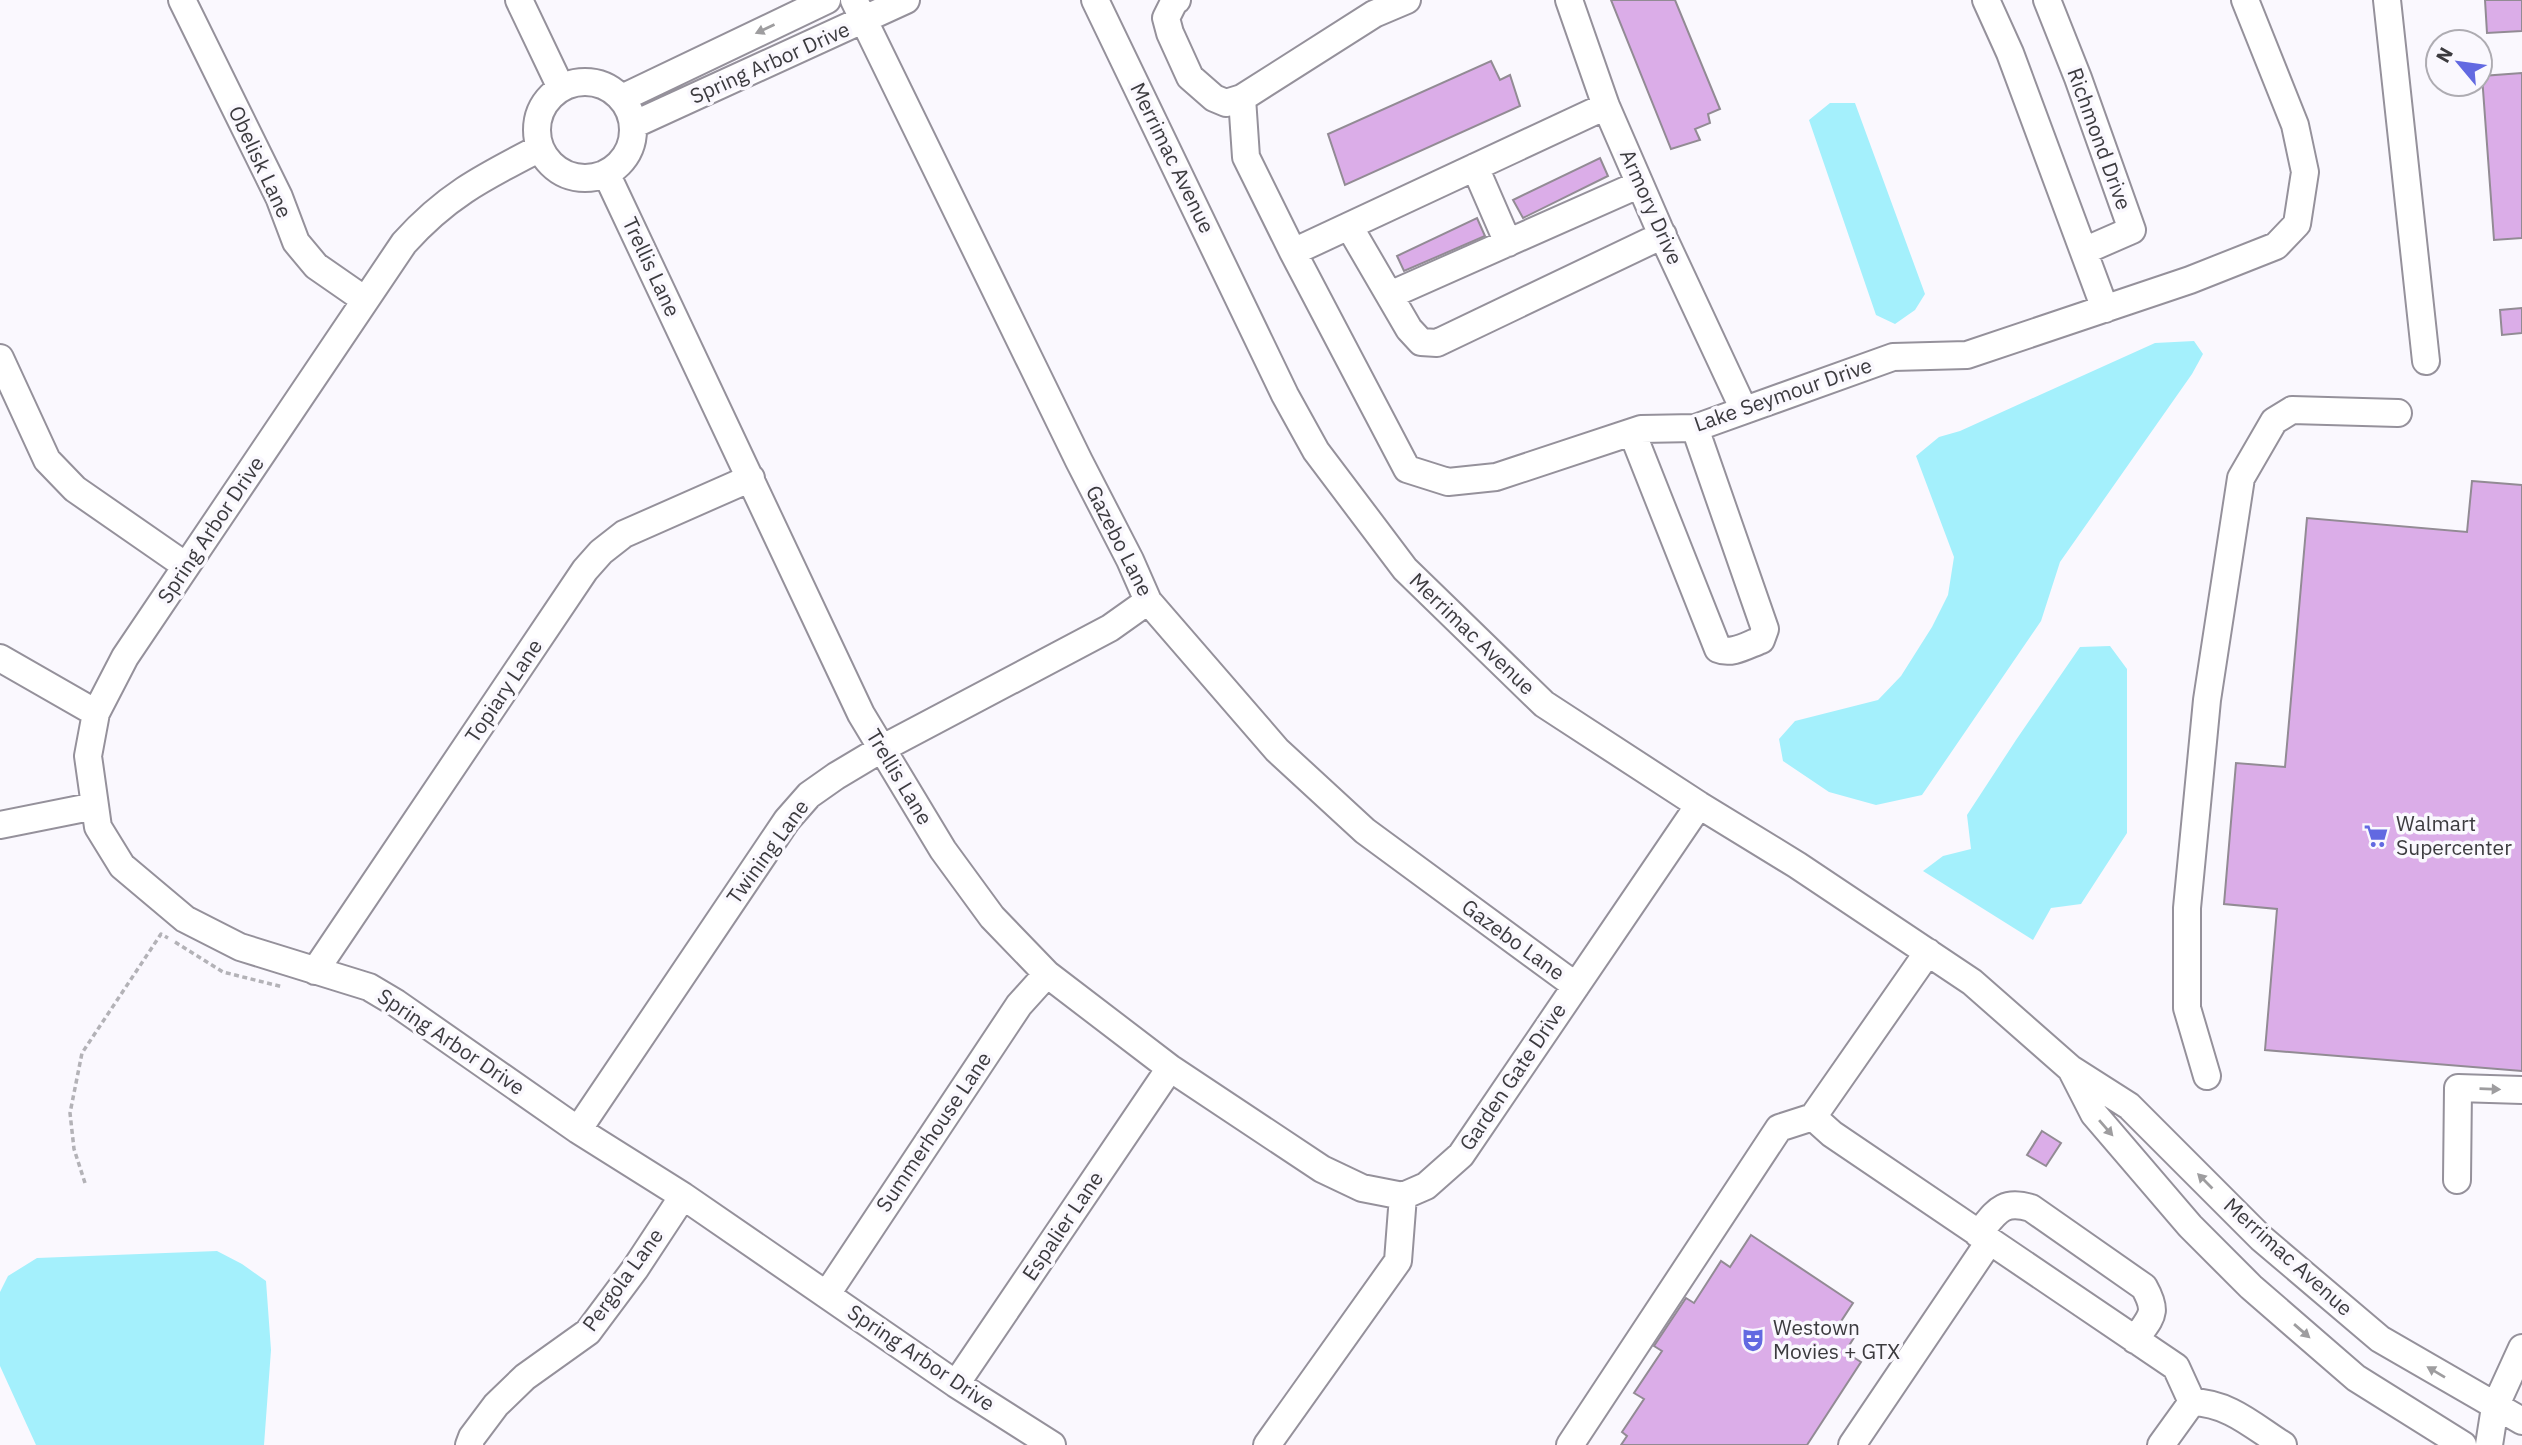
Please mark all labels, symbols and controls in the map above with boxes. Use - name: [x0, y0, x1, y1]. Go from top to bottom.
- street label: Spring Arbor Drive: [685, 14, 854, 110]
- one-way arrow: [755, 24, 775, 35]
- north arrow: [2424, 28, 2494, 98]
- text: N: [2430, 43, 2458, 67]
- street label: Richmond Drive: [2061, 64, 2139, 213]
- street label: Merrimac Avenue: [1124, 78, 1222, 238]
- street label: Obelisk Lane: [223, 101, 299, 222]
- street label: Armory Drive: [1614, 145, 1690, 269]
- street label: Trellis Lane: [617, 212, 687, 321]
- street label: Lake Seymour Drive: [1690, 350, 1875, 438]
- street label: Spring Arbor Drive: [151, 450, 270, 608]
- street label: Gazebo Lane: [1080, 480, 1160, 601]
- street label: Merrimac Avenue: [1404, 566, 1542, 700]
- street label: Topiary Lane: [458, 633, 548, 748]
- street label: Trellis Lane: [860, 723, 939, 830]
- street label: Twining Lane: [720, 793, 815, 909]
- place label: Walmart Supercenter: [2396, 809, 2512, 861]
- supermarket icon: Walmart Supercenter: [2362, 822, 2390, 850]
- street label: Gazebo Lane: [1456, 892, 1571, 986]
- street label: Spring Arbor Drive: [373, 982, 531, 1101]
- street label: Garden Gate Drive: [1452, 997, 1572, 1156]
- street label: Summerhouse Lane: [869, 1046, 997, 1217]
- one-way arrow: [2479, 1084, 2501, 1095]
- one-way arrow: [2098, 1119, 2113, 1136]
- street label: Espalier Lane: [1015, 1165, 1109, 1286]
- one-way arrow: [2197, 1173, 2213, 1189]
- street label: Merrimac Avenue: [2218, 1191, 2359, 1322]
- street label: Pergola Lane: [575, 1222, 669, 1337]
- street label: Spring Arbor Drive: [843, 1298, 1001, 1417]
- place label: Westown Movies + GTX: [1773, 1313, 1900, 1365]
- one-way arrow: [2294, 1323, 2311, 1338]
- theatre icon: Westown Movies + GTX: [1739, 1326, 1767, 1354]
- one-way arrow: [2426, 1366, 2445, 1378]

